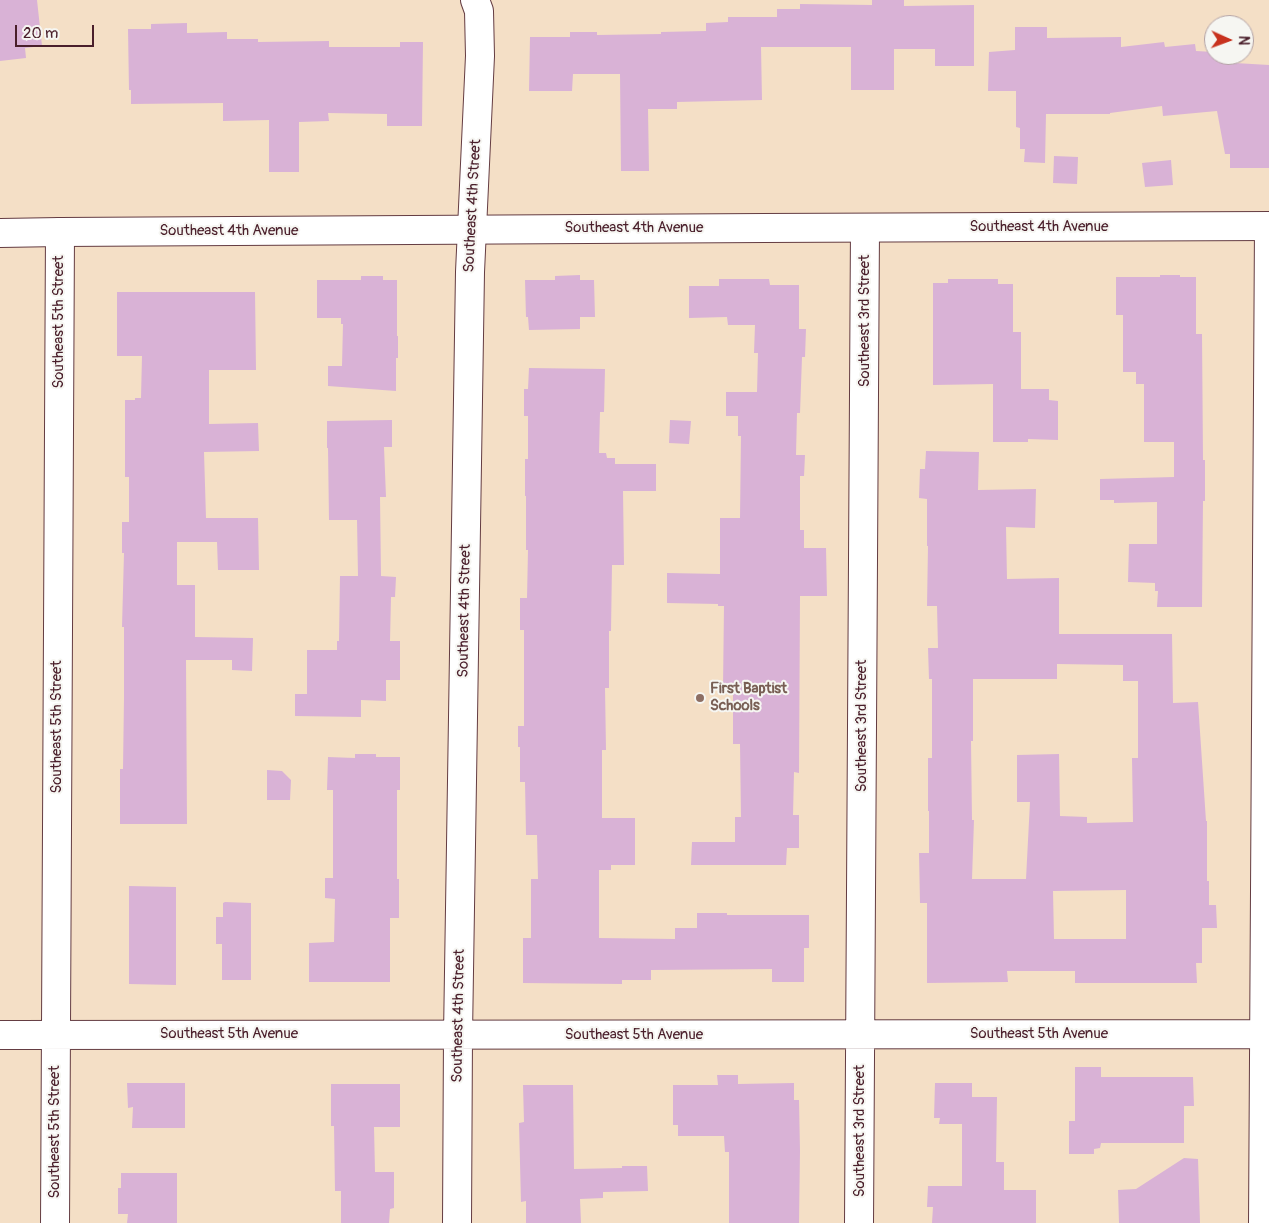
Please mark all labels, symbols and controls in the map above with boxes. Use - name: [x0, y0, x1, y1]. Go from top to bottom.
- scale bar: [18, 15, 96, 47]
- north arrow: [1204, 15, 1254, 65]
- text: 20 m: [23, 24, 58, 43]
- text: N: [1235, 35, 1252, 46]
- street label: Southeast 4th Street: [461, 139, 485, 273]
- street label: Southeast 4th Avenue: [970, 218, 1108, 236]
- street label: Southeast 4th Avenue: [565, 219, 703, 237]
- street label: Southeast 4th Avenue: [160, 222, 298, 240]
- street label: Southeast 3rd Street: [856, 255, 874, 387]
- street label: Southeast 5th Street: [50, 256, 68, 388]
- street label: Southeast 4th Street: [455, 544, 475, 678]
- street label: Southeast 3rd Street: [853, 660, 871, 792]
- street label: Southeast 5th Street: [48, 661, 66, 793]
- place label: First Baptist Schools: [710, 680, 787, 715]
- marker: First Baptist Schools: [694, 692, 706, 704]
- street label: Southeast 4th Street: [449, 949, 469, 1083]
- street label: Southeast 5th Avenue: [160, 1025, 298, 1043]
- street label: Southeast 5th Avenue: [970, 1025, 1108, 1043]
- street label: Southeast 5th Avenue: [565, 1026, 703, 1044]
- street label: Southeast 3rd Street: [851, 1065, 869, 1197]
- street label: Southeast 5th Street: [46, 1066, 64, 1198]

